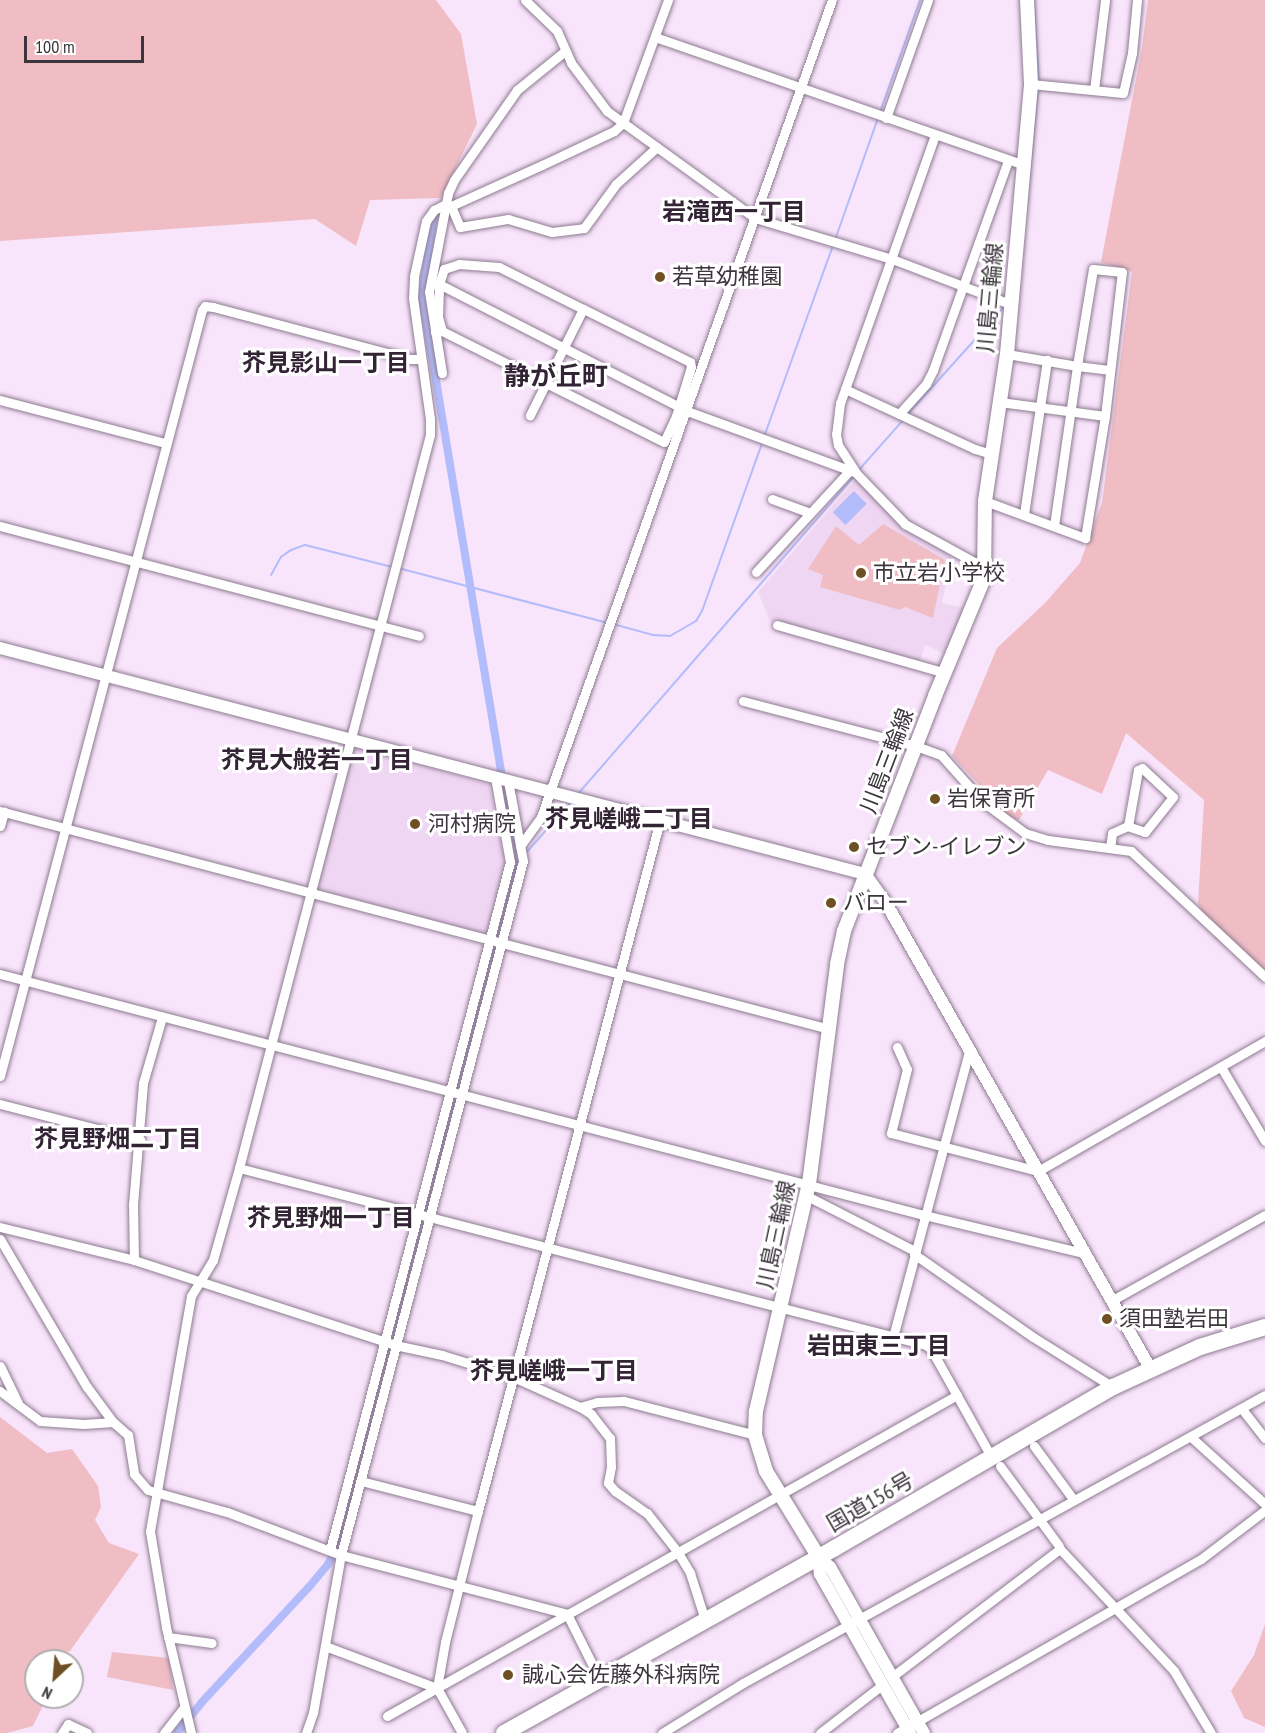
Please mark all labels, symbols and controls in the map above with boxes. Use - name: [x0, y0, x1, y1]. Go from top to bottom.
- scale bar: [27, 24, 147, 62]
- text: 100 m: [35, 35, 75, 58]
- district label: 岩滝西一丁目: [662, 198, 806, 226]
- street label: 川島三輪線: [972, 242, 1008, 354]
- place label: 若草幼稚園: [672, 264, 782, 290]
- marker: 若草幼稚園: [653, 270, 667, 284]
- district label: 芥見影山一丁目: [242, 349, 410, 377]
- district label: 静が丘町: [504, 360, 608, 392]
- place label: 市立岩小学校: [873, 560, 1005, 586]
- marker: 市立岩小学校: [854, 566, 868, 580]
- street label: 川島三輪線: [855, 705, 919, 817]
- district label: 芥見大般若一丁目: [221, 746, 413, 774]
- place label: 岩保育所: [947, 786, 1035, 812]
- marker: 岩保育所: [928, 792, 942, 806]
- district label: 芥見嵯峨二丁目: [545, 805, 713, 833]
- place label: 河村病院: [428, 811, 516, 837]
- marker: 河村病院: [406, 815, 424, 833]
- place label: セブン-イレブン: [866, 834, 1026, 860]
- marker: セブン-イレブン: [847, 840, 861, 854]
- place label: バロー: [843, 890, 909, 916]
- marker: バロー: [824, 896, 838, 910]
- district label: 芥見野畑二丁目: [34, 1125, 202, 1153]
- street label: 川島三輪線: [752, 1178, 800, 1292]
- district label: 芥見野畑一丁目: [247, 1204, 415, 1232]
- place label: 須田塾岩田: [1119, 1306, 1229, 1332]
- marker: 須田塾岩田: [1100, 1312, 1114, 1326]
- district label: 岩田東三丁目: [807, 1332, 951, 1360]
- district label: 芥見嵯峨一丁目: [470, 1357, 638, 1385]
- street label: 国道156号: [822, 1467, 918, 1537]
- north arrow: [24, 1649, 84, 1709]
- place label: 誠心会佐藤外科病院: [522, 1662, 720, 1688]
- marker: 誠心会佐藤外科病院: [499, 1666, 517, 1684]
- text: N: [39, 1683, 55, 1704]

